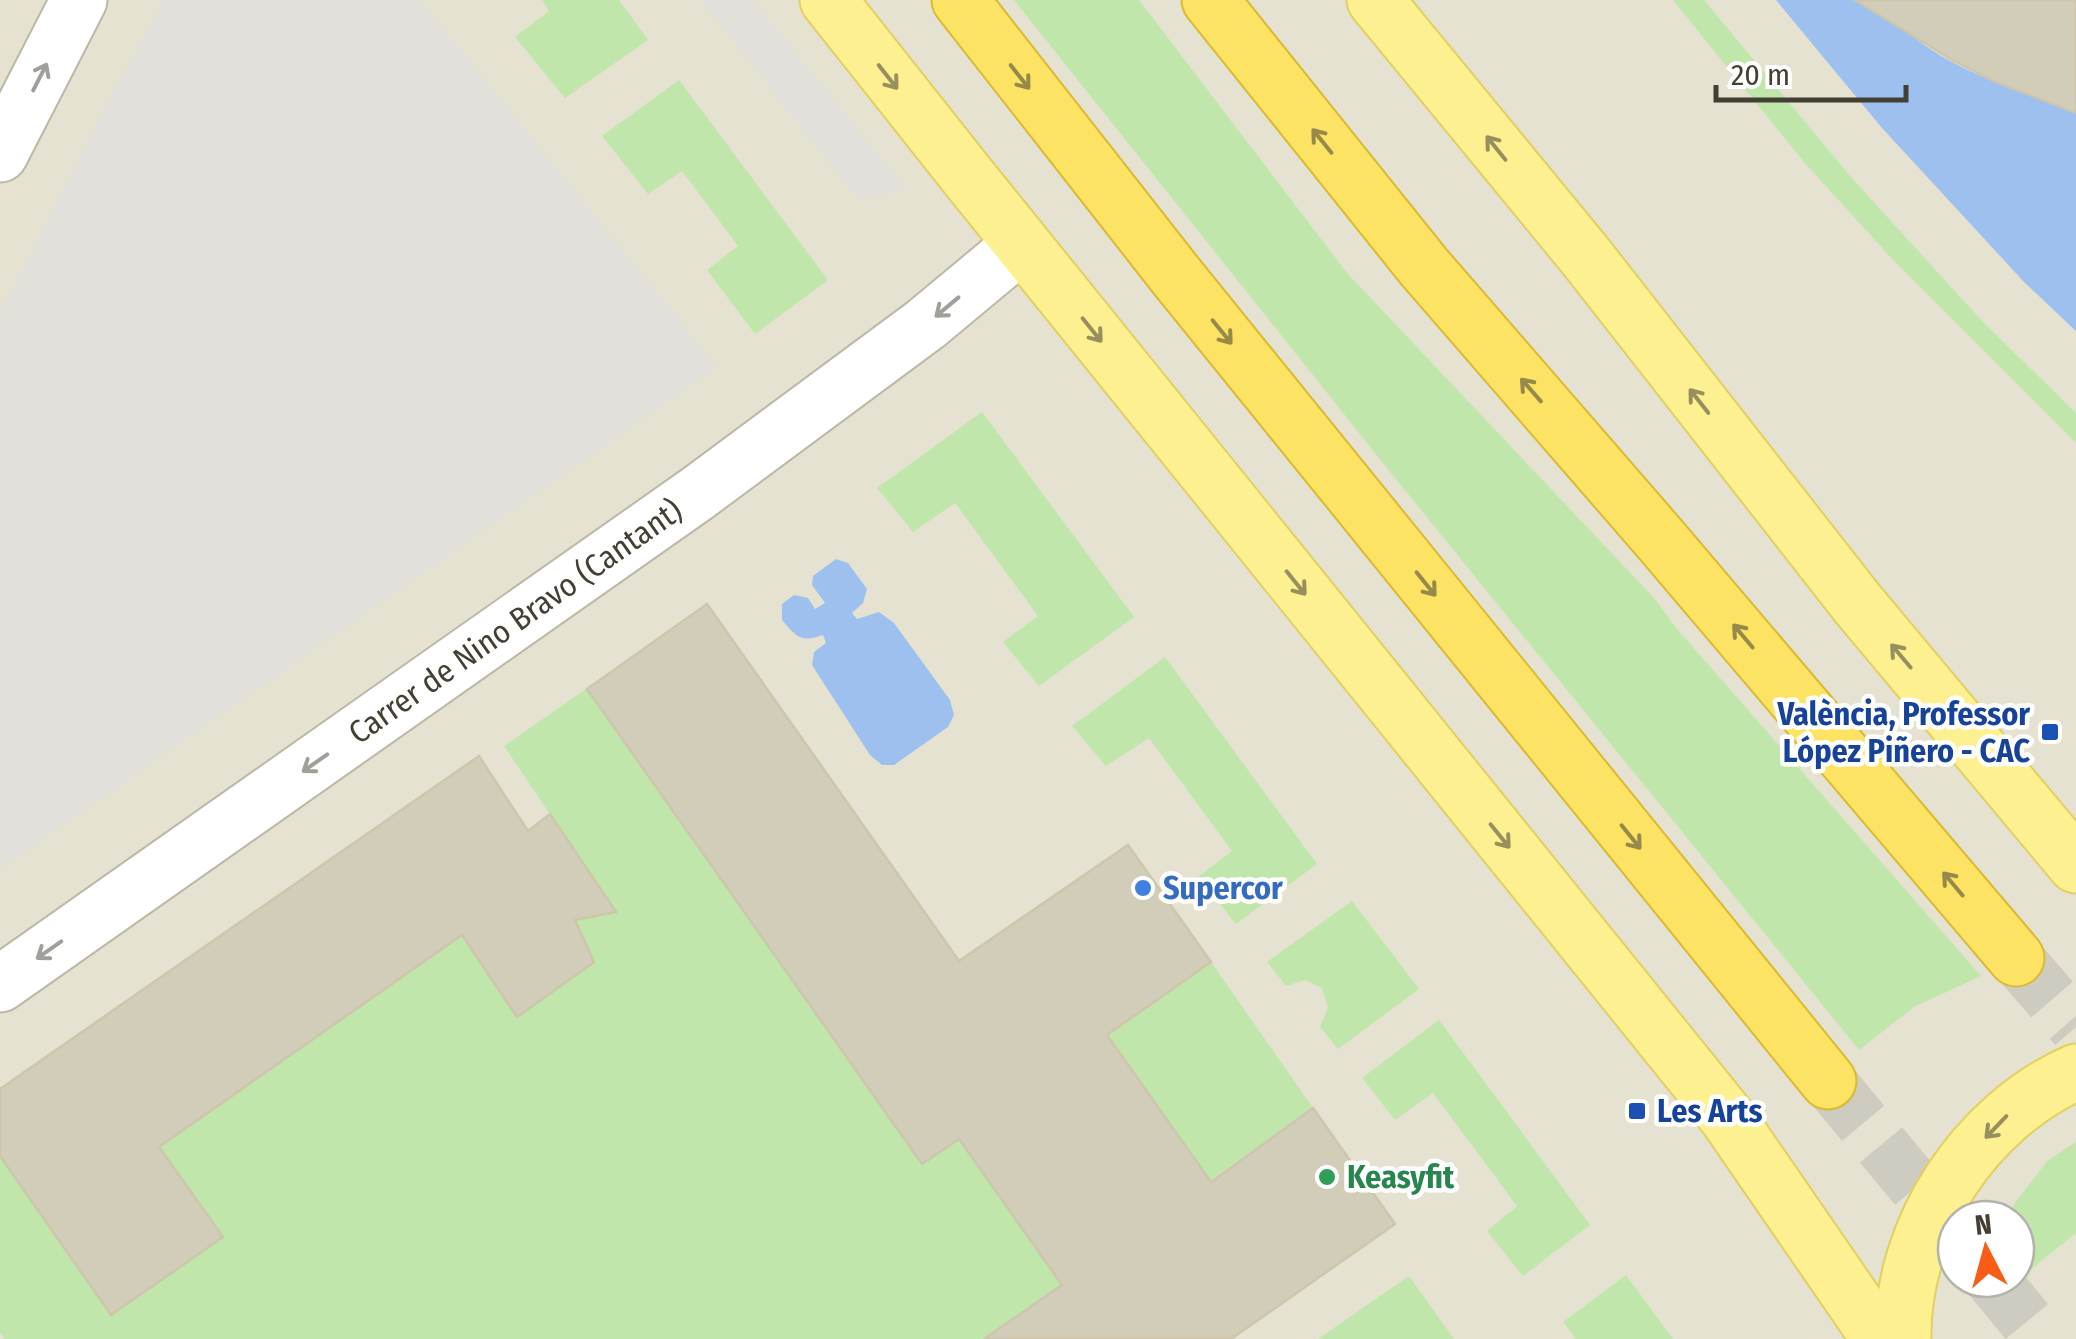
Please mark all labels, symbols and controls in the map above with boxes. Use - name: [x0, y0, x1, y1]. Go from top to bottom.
- scale bar: [1716, 40, 1906, 102]
- text: 20 m: [1731, 57, 1790, 93]
- one-way arrow: [31, 62, 50, 92]
- one-way arrow: [877, 63, 899, 89]
- one-way arrow: [1009, 63, 1031, 89]
- one-way arrow: [1312, 128, 1333, 155]
- one-way arrow: [1485, 135, 1507, 161]
- one-way arrow: [935, 296, 961, 318]
- one-way arrow: [1081, 317, 1103, 343]
- one-way arrow: [1211, 318, 1233, 344]
- one-way arrow: [1519, 378, 1542, 403]
- one-way arrow: [1689, 388, 1710, 415]
- street label: Carrer de Nino Bravo (Cantant): [341, 491, 689, 752]
- one-way arrow: [1285, 569, 1306, 596]
- one-way arrow: [1415, 571, 1437, 597]
- one-way arrow: [1732, 624, 1754, 650]
- one-way arrow: [1891, 643, 1913, 669]
- place label: València, Professor López Piñero - CAC: [1777, 695, 2030, 770]
- marker: València, Professor López Piñero - CAC: [2039, 721, 2061, 743]
- one-way arrow: [302, 752, 329, 773]
- one-way arrow: [1489, 822, 1511, 848]
- one-way arrow: [1620, 823, 1642, 849]
- place label: Supercor: [1163, 869, 1283, 907]
- one-way arrow: [1942, 872, 1965, 897]
- marker: Supercor: [1132, 877, 1154, 899]
- one-way arrow: [36, 939, 63, 960]
- place label: Les Arts: [1657, 1092, 1763, 1130]
- marker: Les Arts: [1626, 1100, 1648, 1122]
- one-way arrow: [1985, 1114, 2008, 1139]
- place label: Keasyfit: [1347, 1158, 1455, 1196]
- marker: Keasyfit: [1316, 1166, 1338, 1188]
- north arrow: [1936, 1199, 2036, 1299]
- text: N: [1973, 1207, 1994, 1242]

